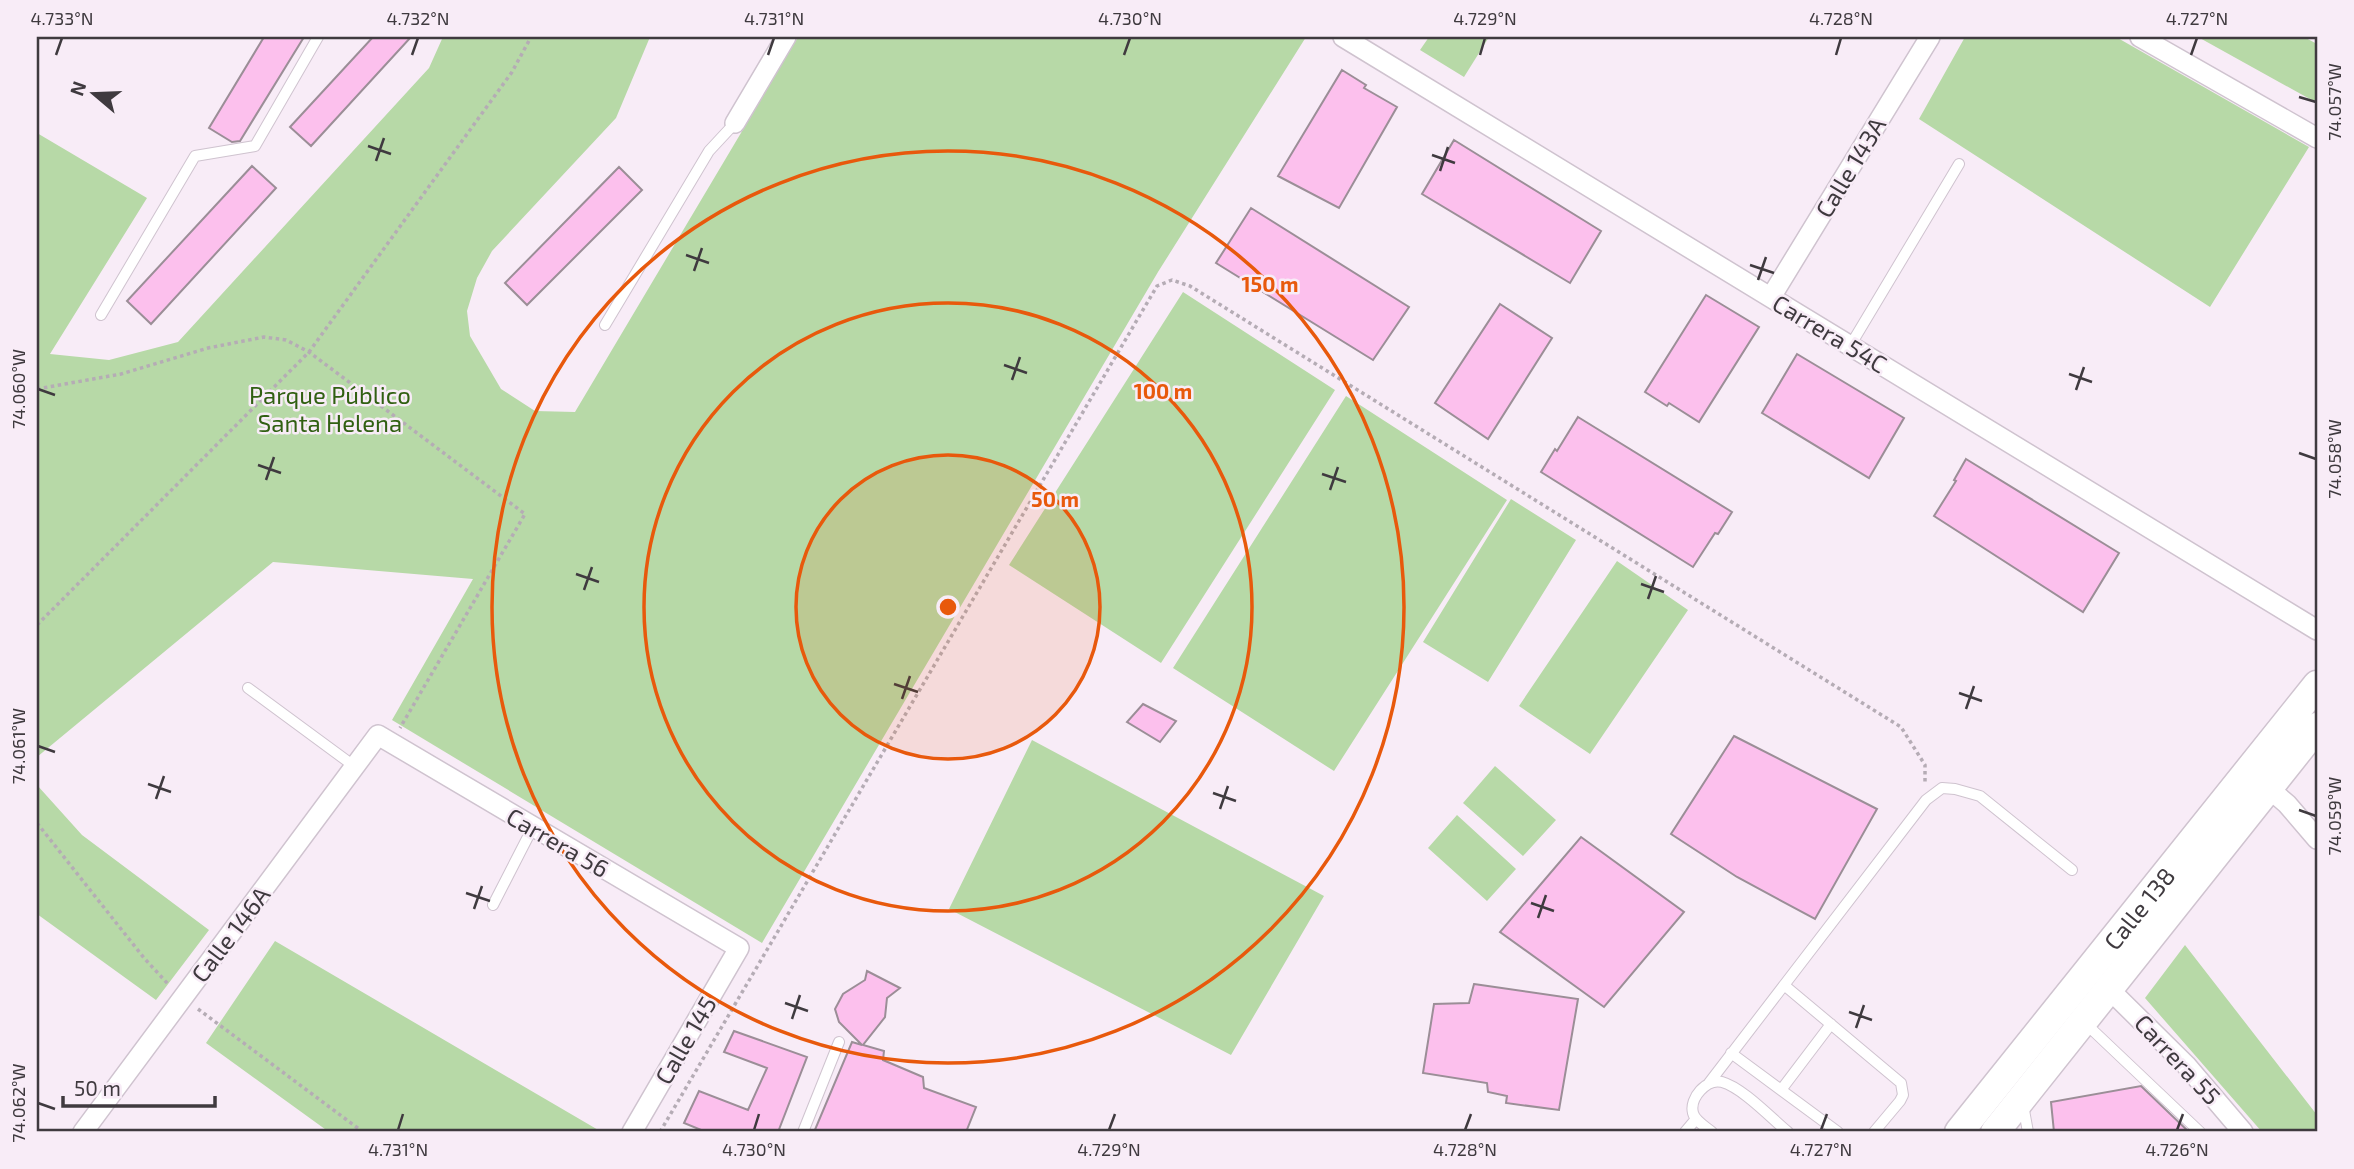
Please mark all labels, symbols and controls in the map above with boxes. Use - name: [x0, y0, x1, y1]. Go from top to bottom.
- text: 4.733°N: [31, 7, 94, 29]
- text: 4.732°N: [386, 7, 450, 29]
- text: 4.731°N: [744, 7, 804, 29]
- text: 4.730°N: [1098, 7, 1162, 29]
- text: 4.729°N: [1453, 7, 1517, 29]
- text: 4.728°N: [1809, 7, 1873, 29]
- text: 4.727°N: [2166, 7, 2228, 29]
- north arrow: [60, 60, 130, 130]
- text: 74.057°W: [2323, 63, 2345, 141]
- text: N: [64, 78, 91, 99]
- street label: Calle 143A: [1809, 111, 1891, 222]
- text: 150 m: [1242, 271, 1298, 296]
- street label: Carrera 54C: [1768, 288, 1892, 378]
- text: 74.060°W: [7, 349, 29, 429]
- text: 100 m: [1134, 378, 1192, 403]
- park label: Parque Público Santa Helena: [249, 380, 411, 437]
- text: 74.058°W: [2323, 419, 2345, 499]
- text: 50 m: [1031, 486, 1079, 511]
- centre of rings: [936, 595, 960, 619]
- text: 74.061°W: [7, 708, 29, 784]
- text: 74.059°W: [2323, 777, 2345, 855]
- street label: Carrera 56: [502, 801, 614, 883]
- street label: Calle 138: [2097, 861, 2180, 955]
- street label: Calle 146A: [185, 880, 275, 988]
- street label: Calle 145: [648, 991, 722, 1089]
- street label: Carrera 55: [2129, 1008, 2227, 1110]
- text: 74.062°W: [7, 1063, 29, 1143]
- scale bar: [63, 1064, 215, 1108]
- text: 50 m: [74, 1075, 121, 1100]
- text: 4.731°N: [368, 1138, 428, 1160]
- text: 4.730°N: [722, 1138, 786, 1160]
- text: 4.729°N: [1077, 1138, 1141, 1160]
- text: 4.728°N: [1433, 1138, 1497, 1160]
- text: 4.727°N: [1790, 1138, 1852, 1160]
- text: 4.726°N: [2145, 1138, 2209, 1160]

